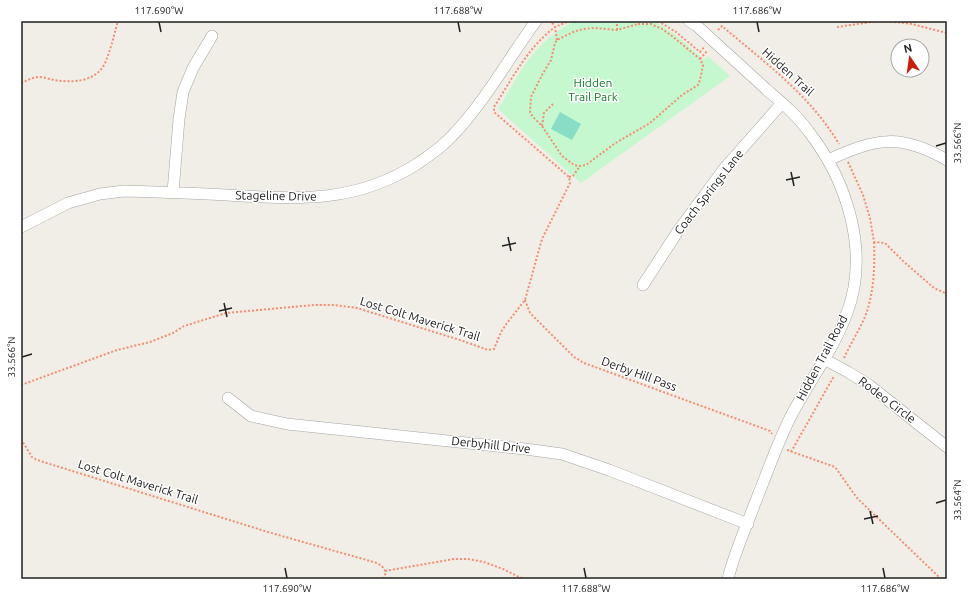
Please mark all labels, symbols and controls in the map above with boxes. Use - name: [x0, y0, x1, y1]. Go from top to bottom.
- text: 117.690°W: [135, 5, 183, 16]
- text: 117.688°W: [434, 5, 482, 16]
- text: 117.686°W: [733, 5, 781, 16]
- north arrow: [890, 38, 930, 78]
- text: N: [902, 41, 913, 55]
- street label: Hidden Trail: [760, 45, 817, 98]
- park label: Hidden Trail Park: [568, 76, 618, 103]
- text: 33.566°N: [952, 122, 963, 164]
- street label: Coach Springs Lane: [671, 147, 746, 237]
- street label: Stageline Drive: [235, 188, 317, 203]
- street label: Lost Colt Maverick Trail: [359, 294, 482, 343]
- street label: Hidden Trail Road: [794, 313, 850, 403]
- text: 33.566°N: [6, 336, 17, 378]
- street label: Derby Hill Pass: [600, 354, 679, 393]
- street label: Rodeo Circle: [856, 374, 918, 425]
- street label: Derbyhill Drive: [451, 434, 531, 455]
- street label: Lost Colt Maverick Trail: [77, 457, 200, 506]
- text: 33.564°N: [952, 479, 963, 521]
- text: 117.690°W: [263, 583, 311, 594]
- text: 117.688°W: [562, 583, 610, 594]
- text: 117.686°W: [861, 583, 909, 594]

